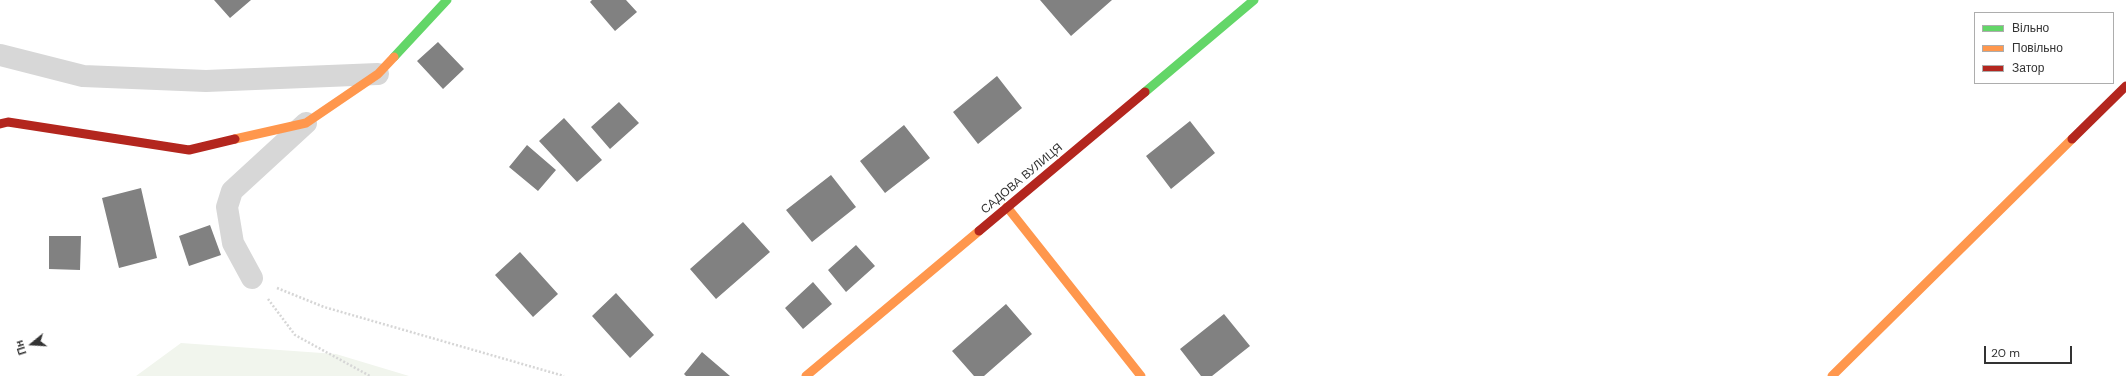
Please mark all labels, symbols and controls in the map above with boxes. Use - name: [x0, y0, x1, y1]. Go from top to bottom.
- legend: [1974, 12, 2114, 84]
- text: Вільно: [2012, 20, 2049, 36]
- text: Повільно: [2012, 40, 2063, 56]
- text: Затор: [2012, 60, 2044, 76]
- street label: САДОВА ВУЛИЦЯ: [978, 141, 1066, 217]
- north arrow: [12, 324, 52, 364]
- scale bar: [1986, 338, 2074, 364]
- text: Пн: [12, 339, 29, 357]
- text: 20 m: [1991, 345, 2020, 361]

